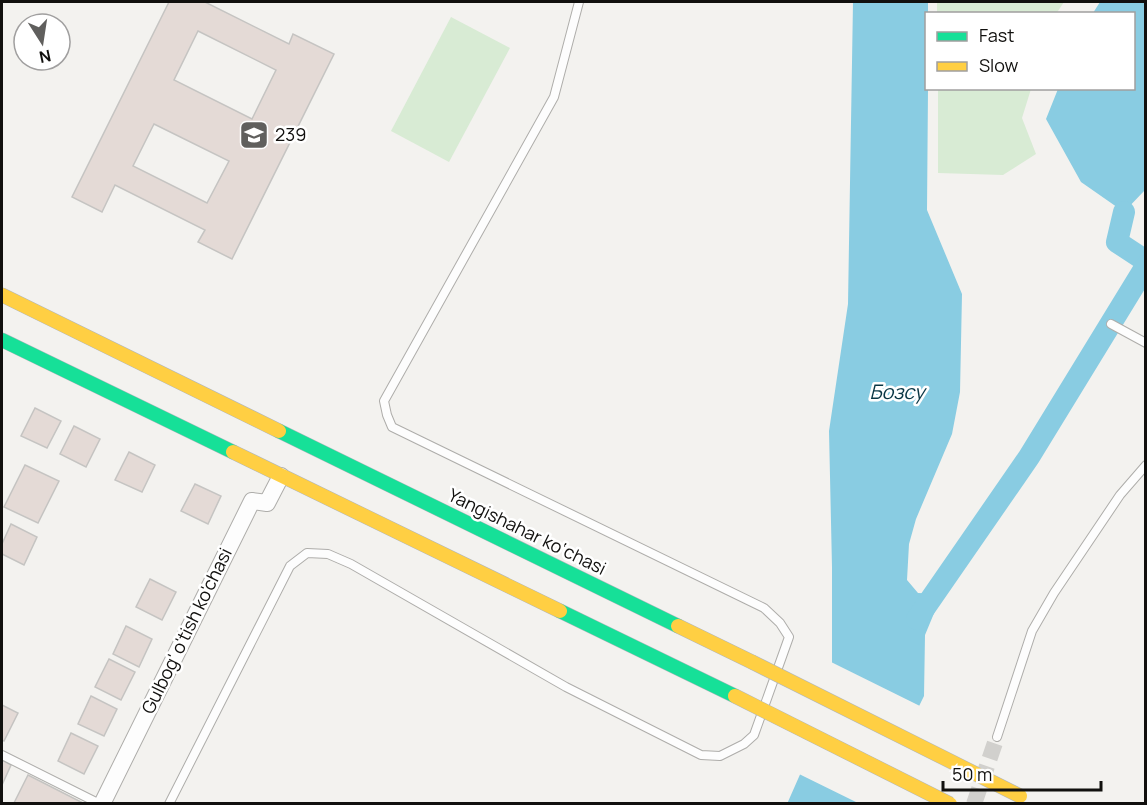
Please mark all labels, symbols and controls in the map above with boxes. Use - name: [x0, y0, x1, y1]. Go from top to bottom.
- north arrow: [12, 12, 72, 72]
- legend: [925, 12, 1135, 90]
- text: Fast: [979, 23, 1014, 47]
- text: N: [37, 45, 53, 69]
- text: Slow: [979, 53, 1019, 77]
- school or university icon: 239: [238, 119, 270, 151]
- place label: 239: [275, 122, 306, 146]
- water label: Бозсу: [869, 378, 927, 405]
- street label: Yangishahar ko‘chasi: [445, 482, 610, 580]
- street label: Gulbog' o'tish ko'chasi: [135, 544, 237, 718]
- scale bar: [943, 754, 1100, 792]
- text: 50 m: [952, 762, 992, 786]

